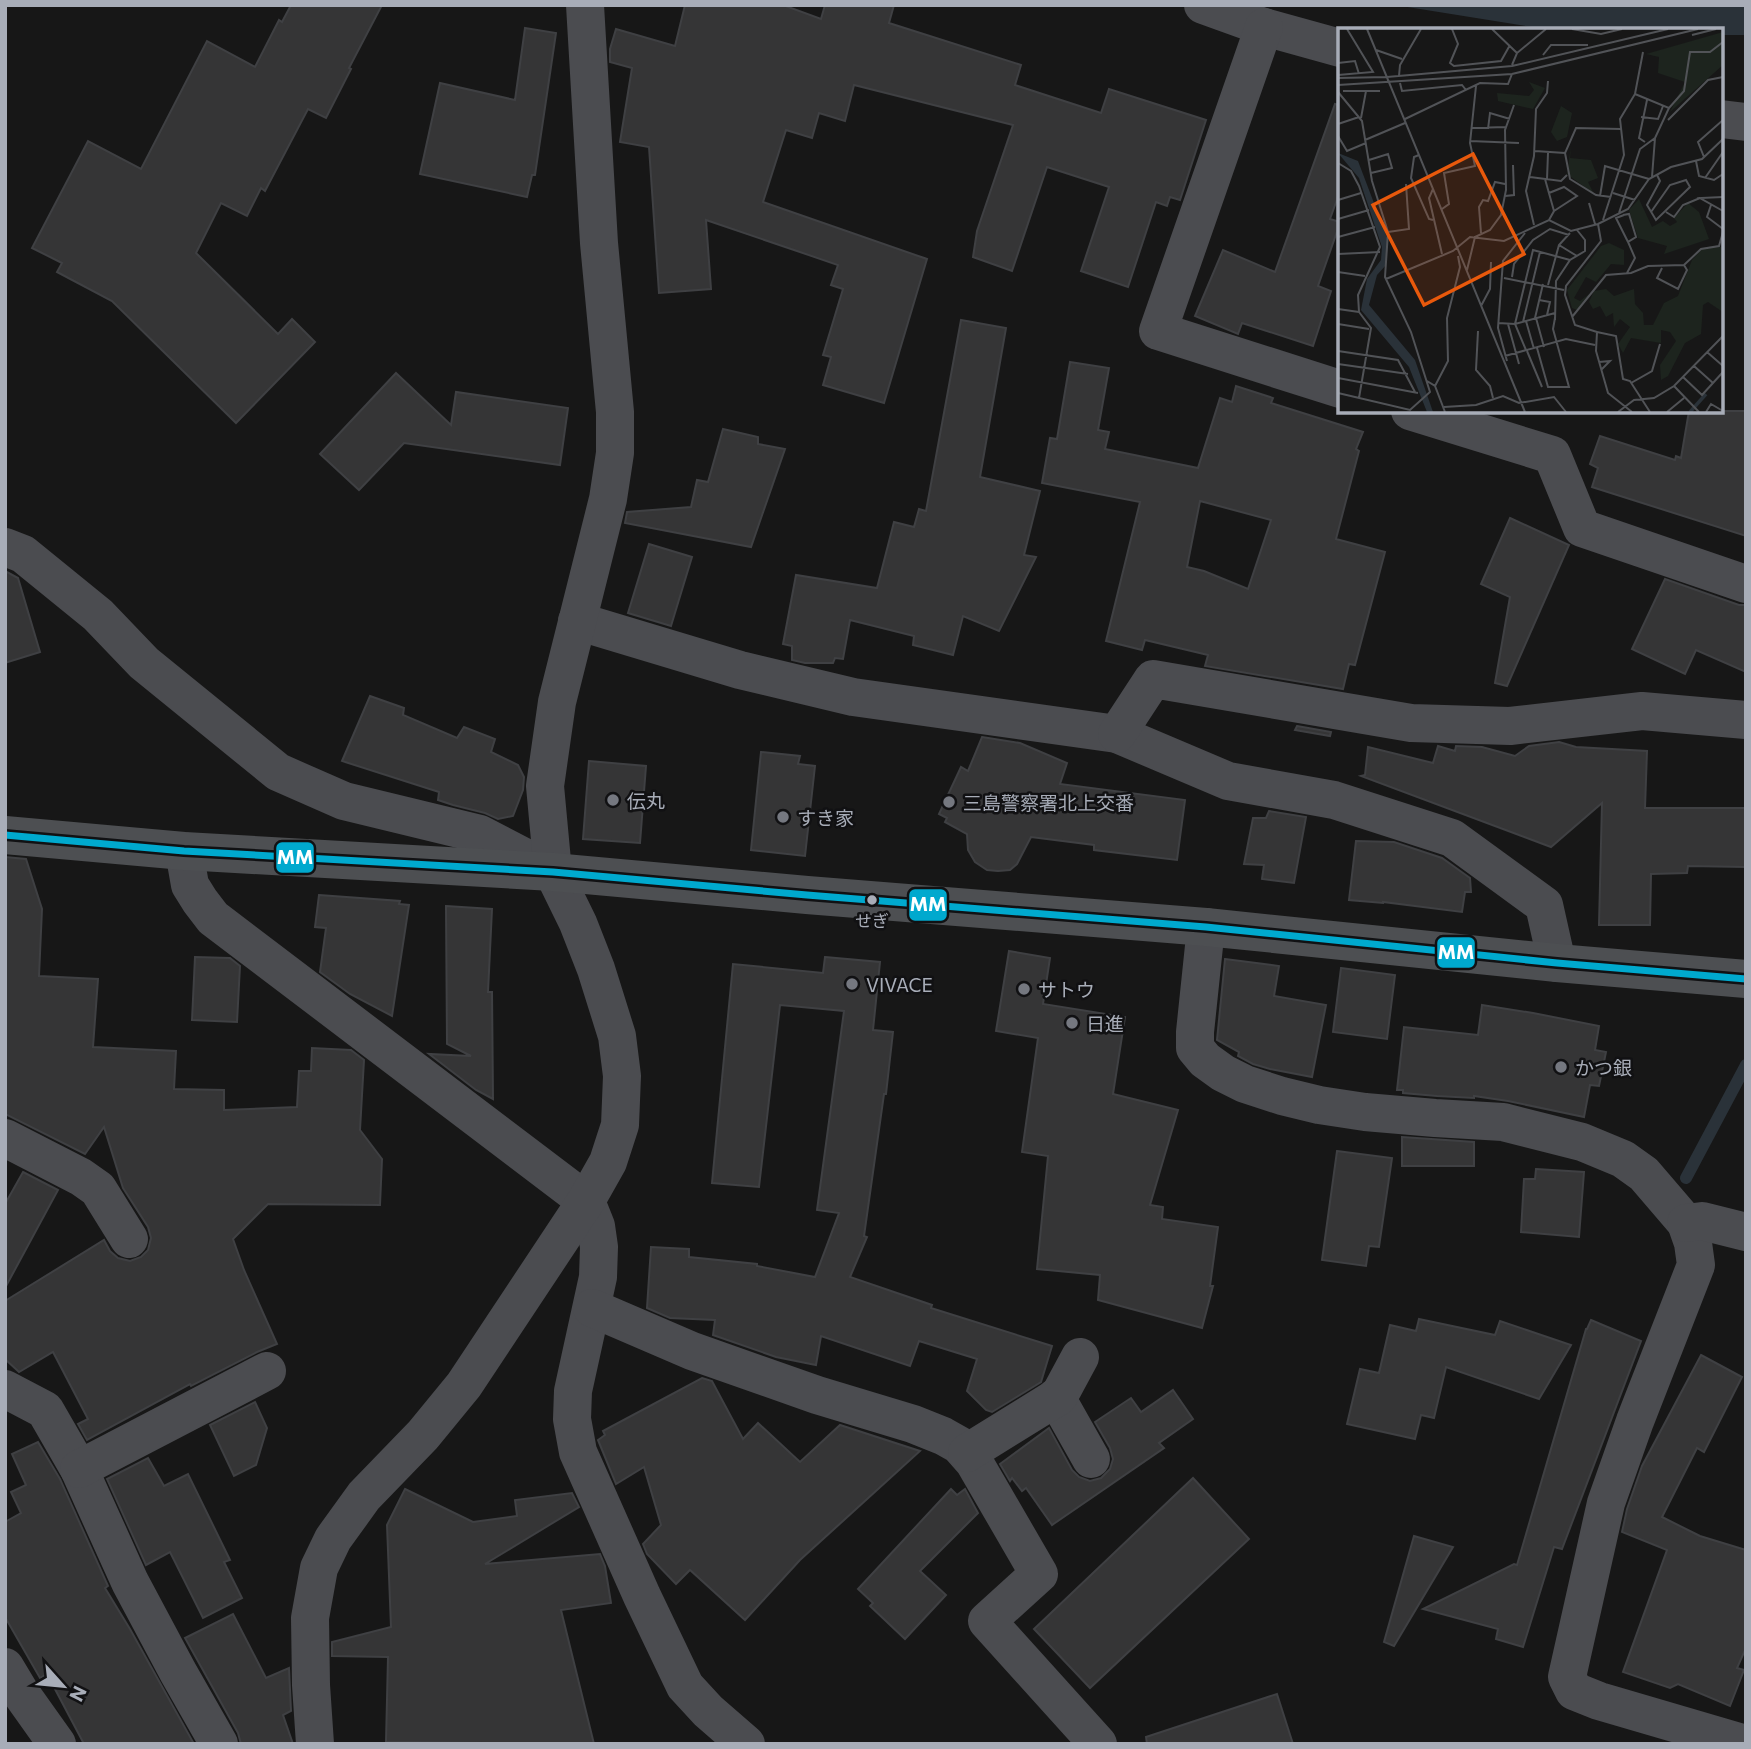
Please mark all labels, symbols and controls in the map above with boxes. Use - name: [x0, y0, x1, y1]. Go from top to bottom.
- inset map: [1338, 28, 1723, 413]
- place label: 伝丸: [627, 789, 665, 812]
- place label: 三島警察署北上交番: [963, 791, 1134, 814]
- marker: 伝丸: [605, 792, 621, 808]
- marker: 三島警察署北上交番: [941, 794, 957, 810]
- place label: すき家: [797, 806, 854, 829]
- marker: すき家: [775, 809, 791, 825]
- line badge: MM: [275, 841, 315, 874]
- text: MM: [277, 845, 313, 868]
- line badge: MM: [908, 888, 948, 922]
- text: MM: [910, 892, 946, 915]
- marker: せぎ: [865, 893, 879, 907]
- place label: せぎ: [855, 910, 889, 931]
- line badge: MM: [1436, 936, 1476, 969]
- text: MM: [1438, 940, 1474, 963]
- place label: VIVACE: [866, 973, 933, 996]
- marker: VIVACE: [844, 976, 860, 992]
- place label: サトウ: [1038, 978, 1095, 1001]
- marker: サトウ: [1016, 981, 1032, 997]
- place label: 日進: [1086, 1012, 1124, 1035]
- marker: 日進: [1064, 1015, 1080, 1031]
- place label: かつ銀: [1575, 1056, 1632, 1079]
- marker: かつ銀: [1553, 1059, 1569, 1075]
- north arrow: [28, 1651, 98, 1721]
- text: N: [65, 1682, 92, 1706]

